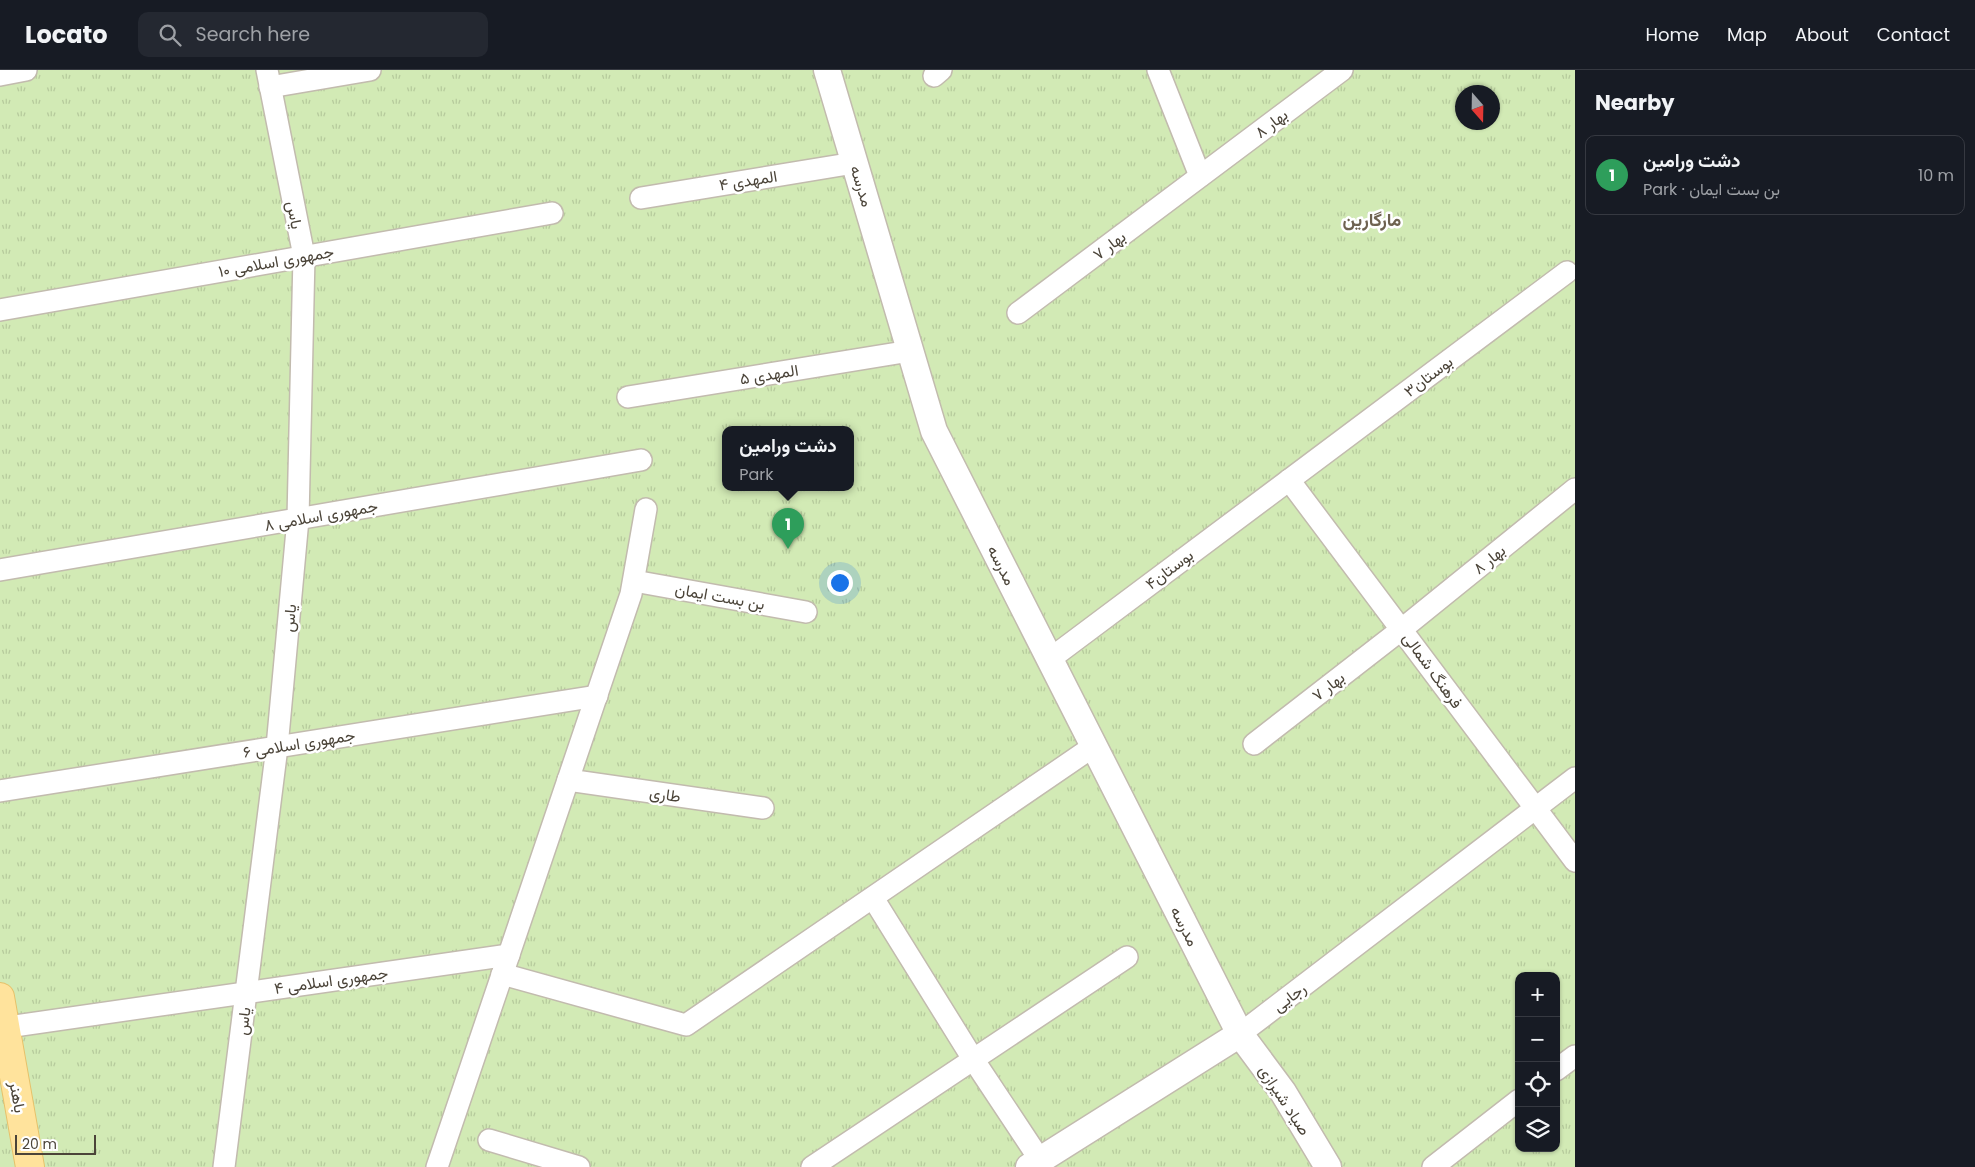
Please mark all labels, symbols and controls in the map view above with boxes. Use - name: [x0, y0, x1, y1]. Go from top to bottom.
- search box: [138, 12, 488, 57]
- text: Locato: [25, 18, 108, 51]
- icon: search: [156, 21, 184, 49]
- text: Search here: [196, 21, 310, 48]
- text: Home: [1645, 22, 1699, 47]
- text: Map: [1727, 22, 1767, 47]
- text: About: [1795, 22, 1849, 47]
- text: Contact: [1877, 22, 1950, 47]
- north arrow: [1455, 85, 1500, 130]
- text: Nearby: [1595, 88, 1675, 117]
- street label: بهار ۸: [1250, 103, 1293, 143]
- text: دشت ورامین: [1643, 147, 1741, 174]
- street label: مدرسه: [844, 163, 879, 210]
- text: 1: [1609, 164, 1615, 187]
- text: 10 m: [1918, 164, 1954, 187]
- street label: المهدی ۴: [717, 165, 779, 196]
- text: Park · بن بست ایمان: [1643, 178, 1780, 201]
- street label: یاس: [281, 199, 308, 231]
- district label: مارگارین: [1343, 207, 1402, 232]
- street label: بهار ۷: [1088, 225, 1131, 265]
- street label: جمهوری اسلامی ۱۰: [217, 240, 336, 283]
- street label: بوستان۳: [1399, 350, 1458, 402]
- street label: المهدی ۵: [738, 359, 800, 390]
- popup: [722, 426, 854, 491]
- text: دشت ورامین: [739, 432, 837, 459]
- text: Park: [739, 463, 774, 486]
- street label: جمهوری اسلامی ۸: [263, 494, 380, 537]
- pin: 1: [772, 508, 804, 549]
- street label: بهار ۸: [1468, 539, 1511, 580]
- street label: مدرسه: [982, 541, 1021, 589]
- street label: بوستان۴: [1141, 544, 1198, 595]
- your location: [827, 570, 853, 596]
- street label: بن بست ایمان: [673, 577, 767, 616]
- street label: یاس: [277, 603, 302, 633]
- street label: فرهنگ شمالی: [1397, 628, 1468, 713]
- street label: بهار ۷: [1307, 666, 1350, 707]
- street label: جمهوری اسلامی ۶: [241, 723, 357, 764]
- street label: طاری: [648, 781, 682, 808]
- street label: مدرسه: [1165, 902, 1204, 950]
- street label: جمهوری اسلامی ۴: [273, 961, 390, 1000]
- map controls: [1515, 972, 1560, 1152]
- button: +: [1515, 972, 1560, 1017]
- street label: رجایی: [1268, 977, 1311, 1018]
- street label: یاس: [230, 1006, 257, 1036]
- button: −: [1515, 1017, 1560, 1062]
- street label: صیاد شیرازی: [1253, 1061, 1316, 1140]
- button: locate: [1515, 1062, 1560, 1107]
- street label: باهنر: [3, 1079, 32, 1115]
- button: layers: [1515, 1107, 1560, 1152]
- scale bar: [15, 1132, 96, 1155]
- text: 20 m: [22, 1134, 57, 1154]

